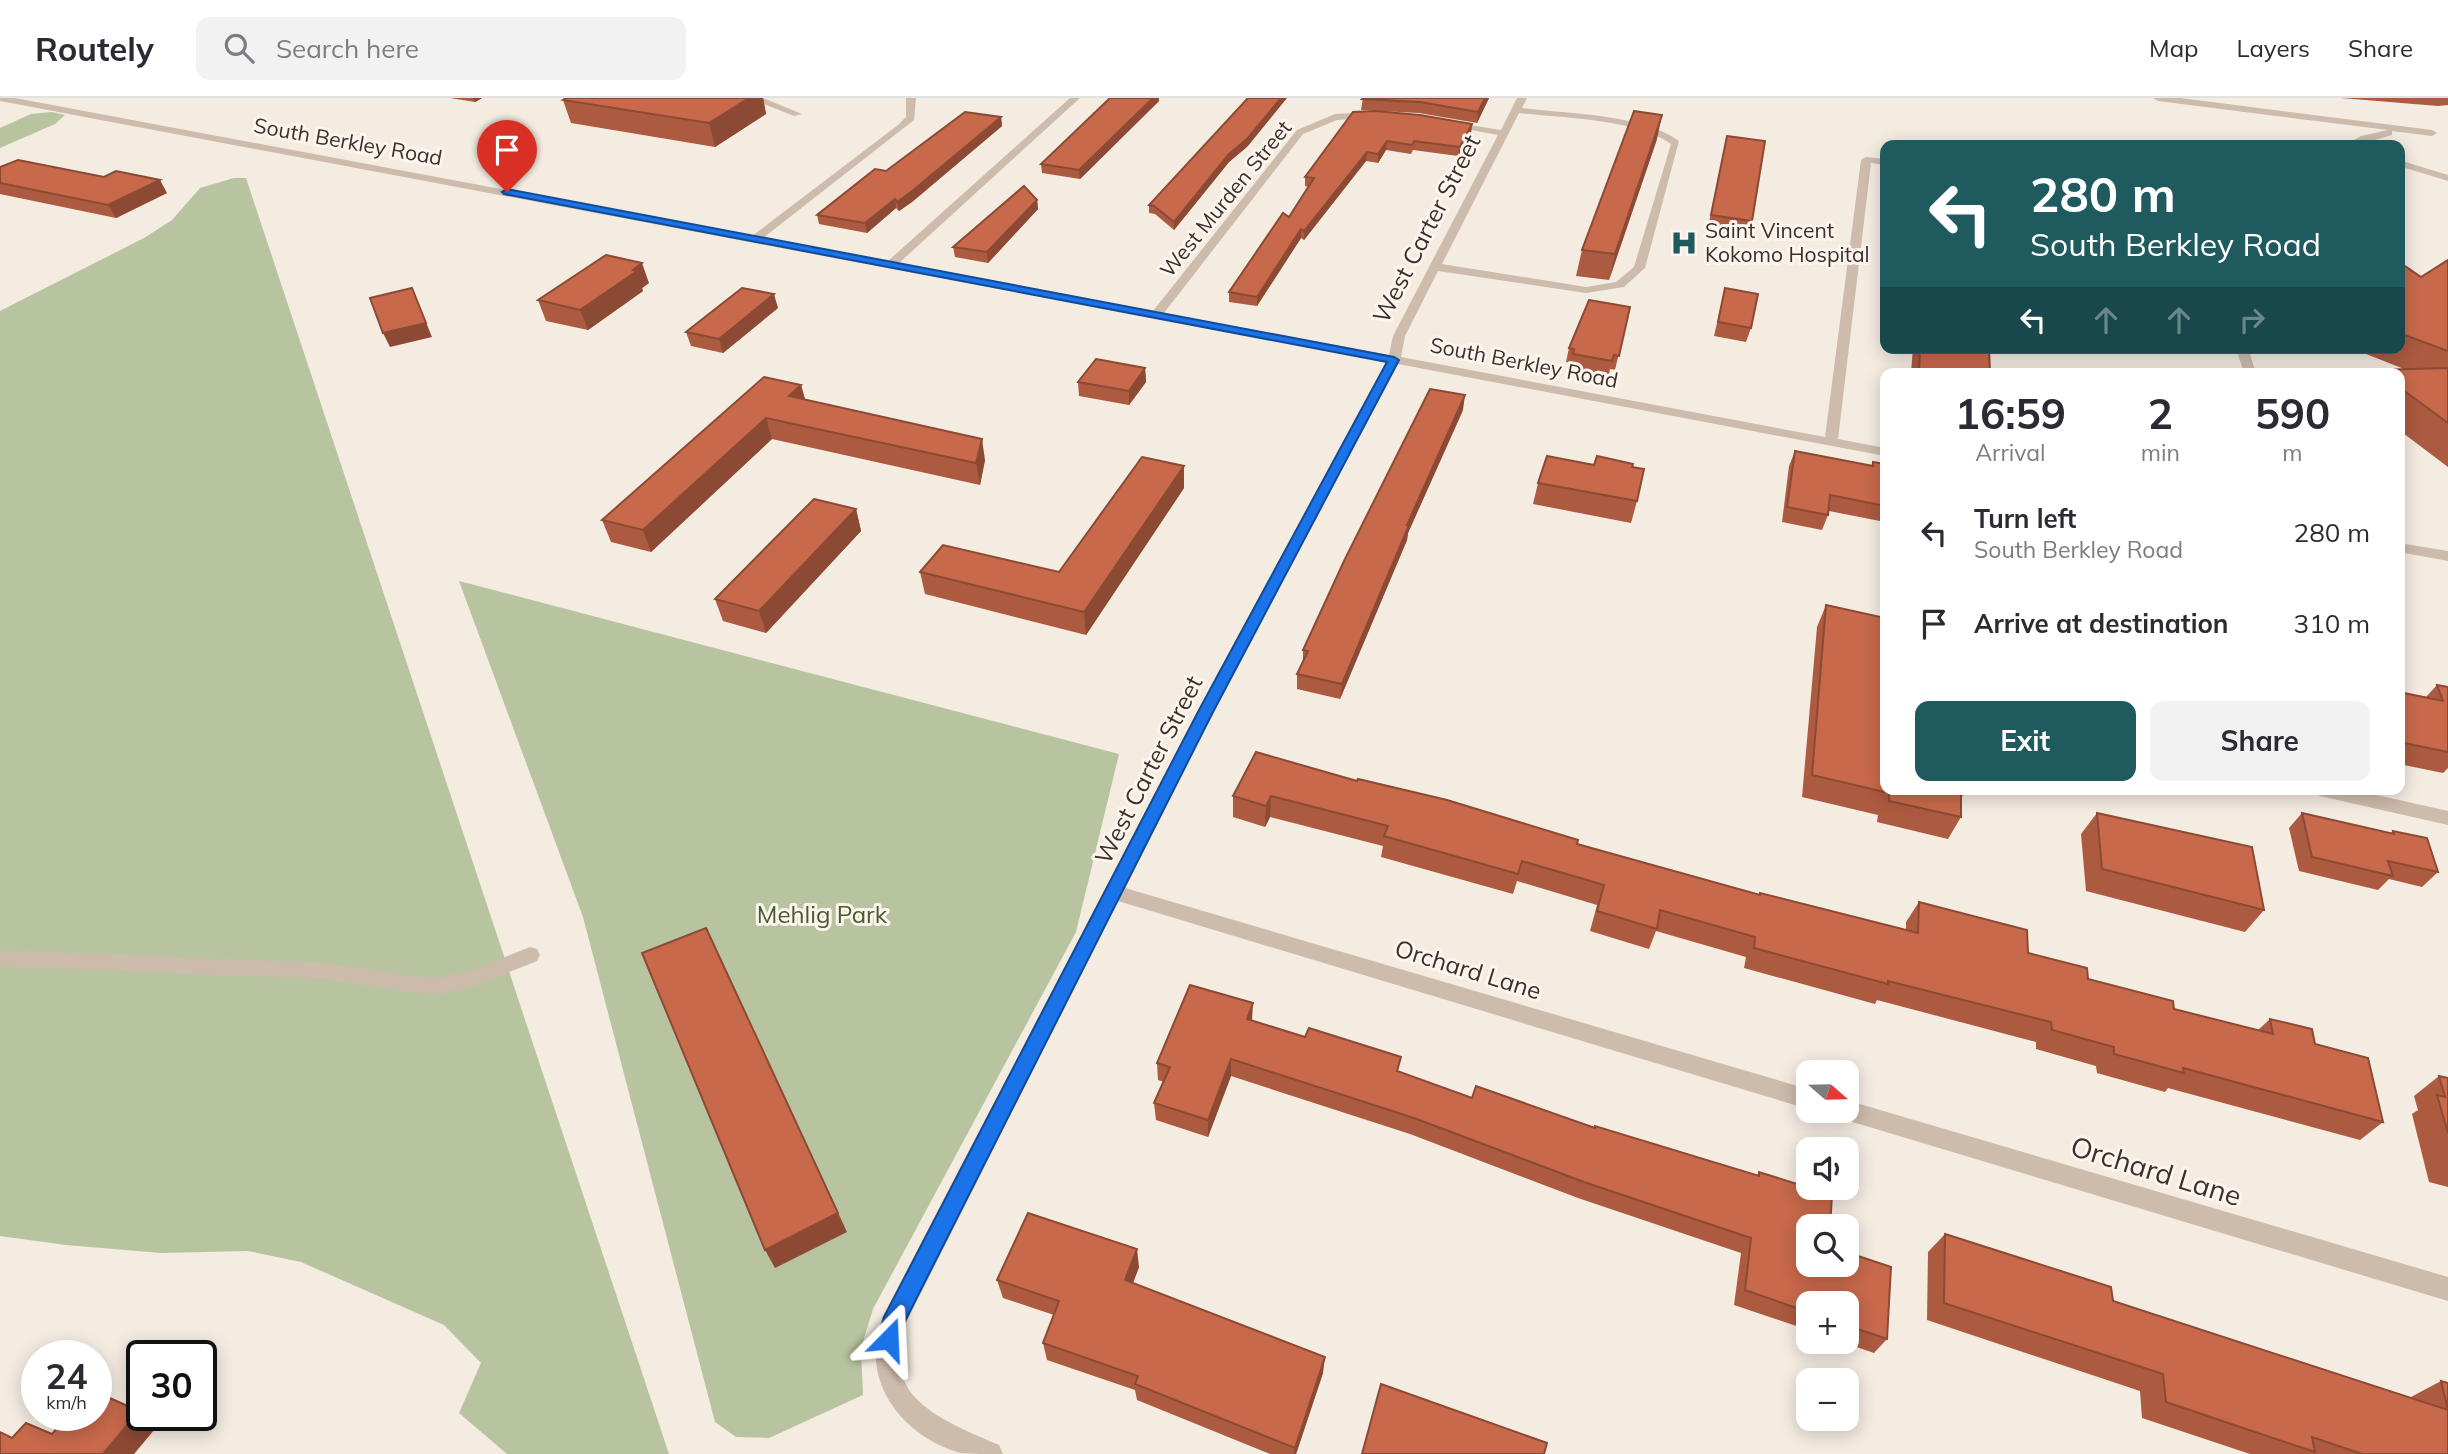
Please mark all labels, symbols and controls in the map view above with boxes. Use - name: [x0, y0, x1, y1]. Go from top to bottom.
- search box: [196, 17, 686, 80]
- text: Routely: [35, 28, 154, 69]
- icon: search: [220, 29, 258, 67]
- text: Search here: [276, 32, 419, 65]
- text: Map: [2149, 33, 2198, 63]
- text: Layers: [2236, 33, 2310, 63]
- text: Share: [2348, 33, 2413, 63]
- street label: South Berkley Road: [252, 112, 444, 170]
- street label: West Murden Street: [1154, 115, 1296, 282]
- pin: [477, 120, 537, 192]
- street label: West Carter Street: [1366, 129, 1487, 328]
- icon: arrive: [488, 131, 526, 169]
- text: 280 m: [2030, 163, 2176, 224]
- icon: left: [1915, 168, 2006, 259]
- place label: Saint Vincent Kokomo Hospital: [1705, 217, 1870, 267]
- text: South Berkley Road: [2030, 224, 2321, 264]
- hospital icon: Saint Vincent Kokomo Hospital: [1669, 228, 1699, 258]
- icon: left: [2014, 301, 2052, 339]
- icon: ahead: [2087, 301, 2125, 339]
- icon: ahead: [2160, 301, 2198, 339]
- icon: right: [2233, 301, 2271, 339]
- street label: South Berkley Road: [1428, 331, 1620, 393]
- text: 16:59: [1955, 387, 2066, 440]
- text: 2: [2148, 387, 2173, 440]
- text: 590: [2255, 387, 2330, 440]
- text: Arrival: [1975, 438, 2046, 467]
- text: min: [2141, 438, 2180, 467]
- text: m: [2282, 438, 2303, 467]
- text: Turn left: [1974, 502, 2076, 535]
- icon: left: [1915, 514, 1953, 552]
- text: 280 m: [2294, 516, 2370, 549]
- text: South Berkley Road: [1974, 535, 2183, 564]
- icon: arrive: [1915, 605, 1953, 643]
- text: Arrive at destination: [1974, 607, 2229, 640]
- text: 310 m: [2294, 607, 2370, 640]
- street label: West Carter Street: [1088, 670, 1209, 869]
- button: Exit: [1915, 701, 2136, 781]
- button: Share: [2150, 701, 2370, 781]
- park label: Mehlig Park: [757, 899, 888, 929]
- street label: Orchard Lane: [1392, 933, 1545, 1006]
- north arrow: [1796, 1060, 1858, 1124]
- map controls: [1796, 1060, 1859, 1431]
- street label: Orchard Lane: [2067, 1128, 2246, 1213]
- button: sound: [1796, 1137, 1859, 1200]
- button: search: [1796, 1214, 1859, 1277]
- button: +: [1796, 1291, 1859, 1354]
- position arrow: [852, 1302, 926, 1376]
- speed limit sign: 30: [126, 1340, 217, 1431]
- text: 24: [45, 1354, 88, 1398]
- button: −: [1796, 1368, 1859, 1431]
- text: km/h: [46, 1391, 87, 1414]

